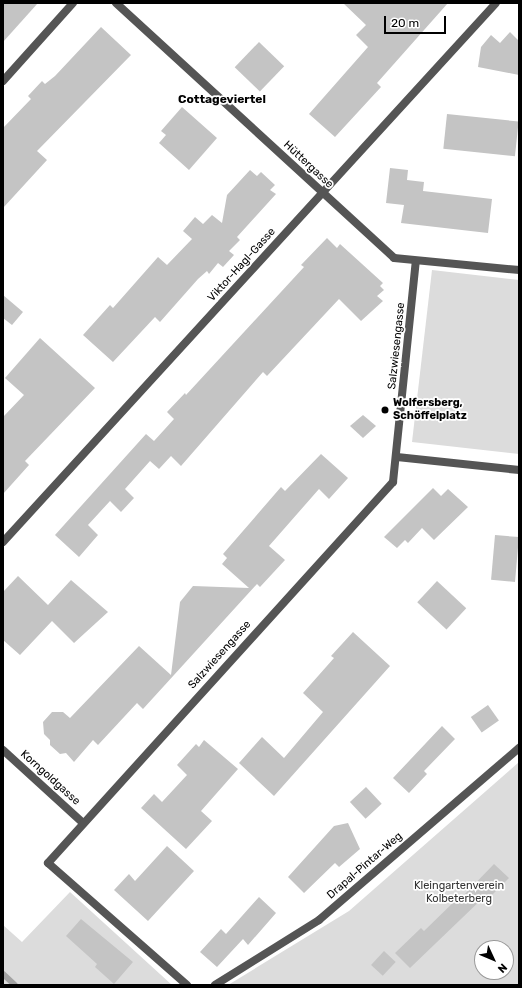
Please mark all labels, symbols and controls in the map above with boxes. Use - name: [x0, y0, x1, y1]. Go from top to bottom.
- scale bar: [386, 8, 448, 34]
- text: 20 m: [391, 16, 419, 30]
- district label: Cottageviertel: [178, 93, 266, 107]
- street label: Hüttergasse: [280, 139, 336, 191]
- street label: Viktor-Hagl-Gasse: [205, 225, 279, 305]
- street label: Salzwiesengasse: [386, 302, 408, 390]
- place label: Wolfersberg, Schöffelplatz: [393, 397, 467, 423]
- marker: Wolfersberg, Schöffelplatz: [380, 405, 390, 415]
- street label: Salzwiesengasse: [186, 618, 254, 692]
- street label: Korngoldgasse: [18, 748, 82, 808]
- street label: Drapal-Pintar-Weg: [325, 830, 405, 902]
- park label: Kleingartenverein Kolbeterberg: [414, 880, 504, 906]
- north arrow: [474, 940, 514, 980]
- text: N: [495, 961, 510, 975]

